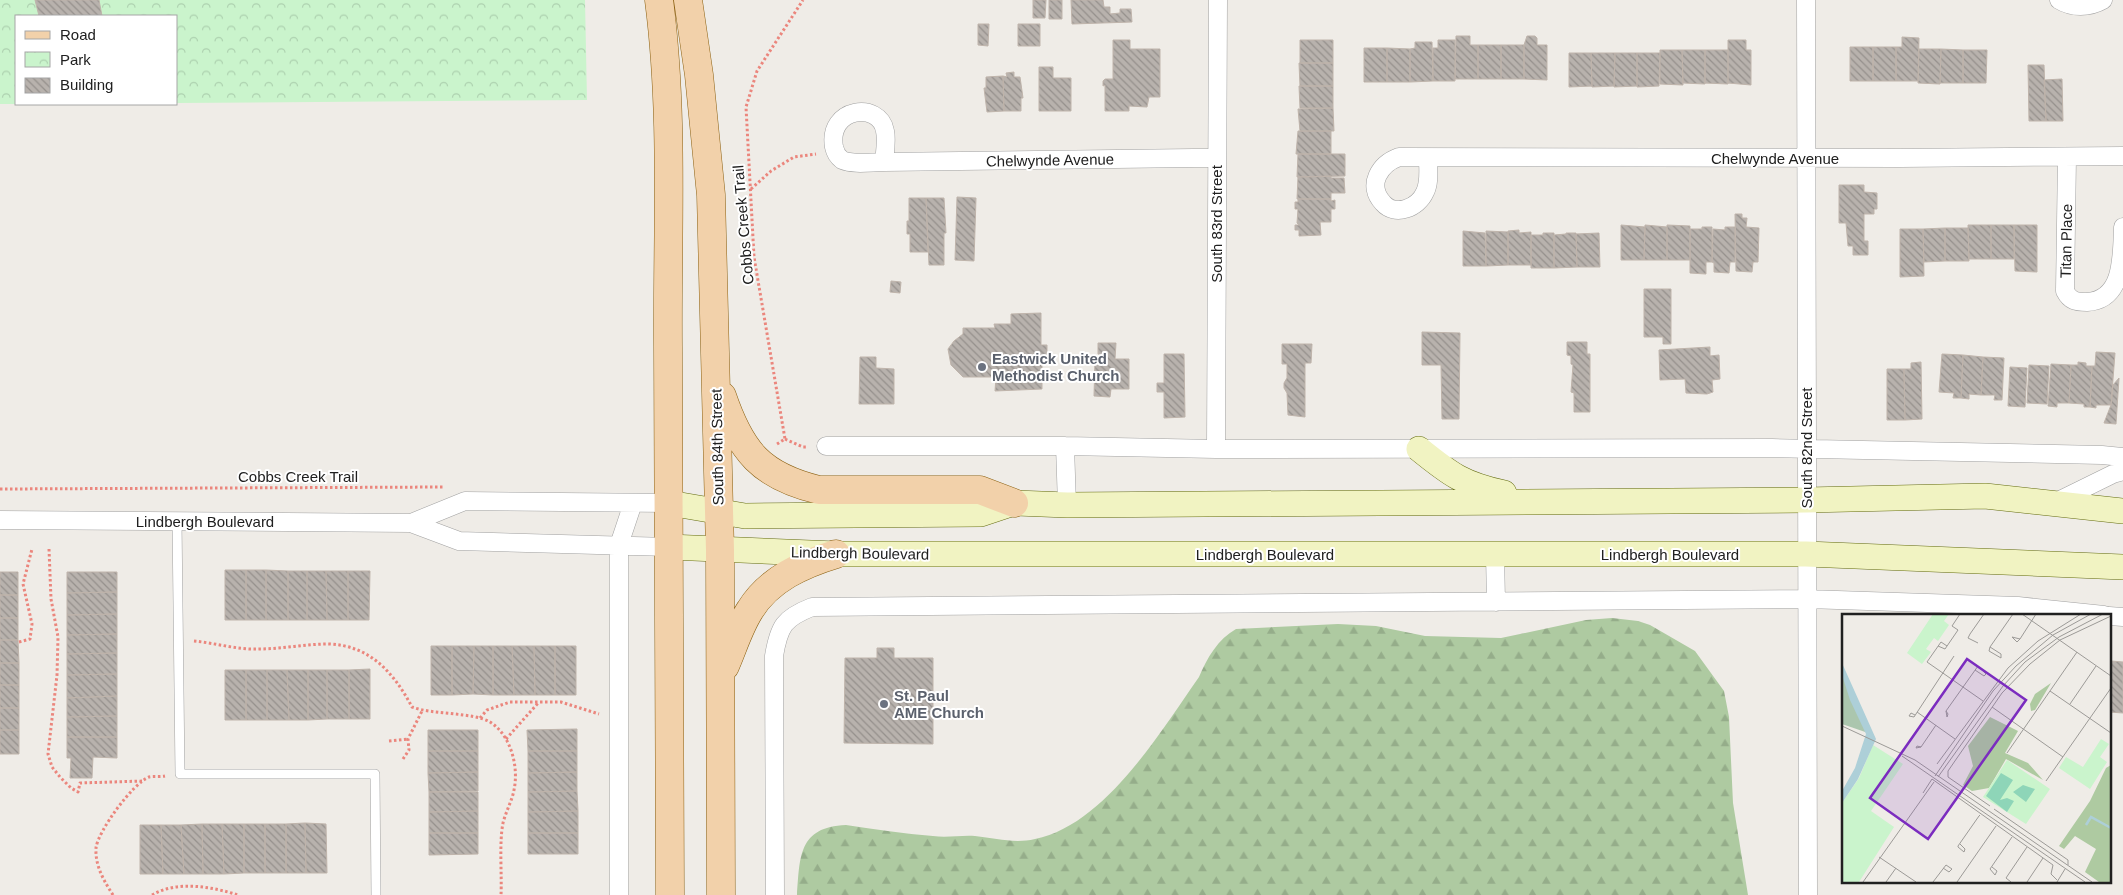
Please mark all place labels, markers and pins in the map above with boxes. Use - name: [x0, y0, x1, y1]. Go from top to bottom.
- place label: Eastwick United Methodist Church: [992, 350, 1120, 384]
- marker: Eastwick United Methodist Church: [976, 361, 988, 373]
- place label: St. Paul AME Church: [894, 687, 984, 721]
- marker: St. Paul AME Church: [878, 698, 890, 710]

